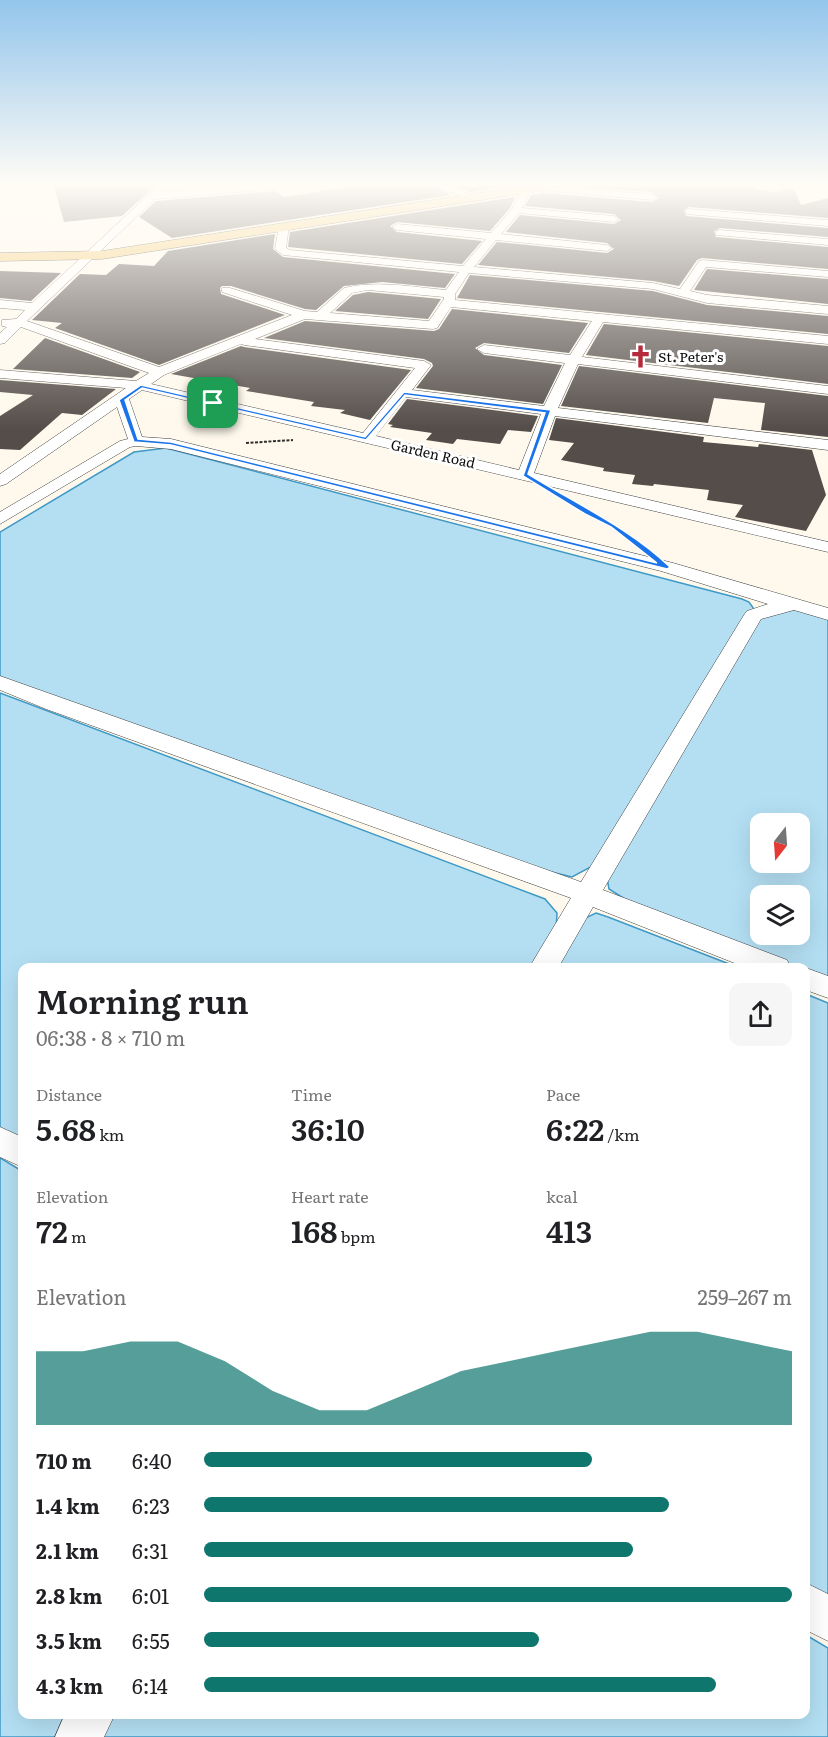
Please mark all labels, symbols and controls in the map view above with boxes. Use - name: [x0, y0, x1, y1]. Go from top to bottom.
- church icon: St. Peter's: [627, 344, 653, 370]
- place label: St. Peter's: [658, 346, 723, 366]
- pin: [187, 377, 238, 428]
- icon: arrive: [196, 386, 229, 419]
- street label: Garden Road: [389, 434, 478, 473]
- north arrow: [750, 813, 810, 873]
- map controls: [750, 813, 810, 945]
- button: layers: [750, 885, 810, 945]
- text: Morning run: [36, 975, 249, 1024]
- button: share: [729, 983, 792, 1046]
- text: 06:38 · 8 × 710 m: [36, 1022, 185, 1052]
- text: Distance: [36, 1082, 102, 1106]
- text: Time: [291, 1082, 332, 1106]
- text: Pace: [546, 1082, 580, 1106]
- text: 5.68: [36, 1106, 96, 1150]
- text: 36:10: [291, 1106, 365, 1150]
- text: 6:22: [546, 1106, 604, 1150]
- text: km: [96, 1122, 124, 1146]
- text: /km: [604, 1122, 639, 1146]
- text: Elevation: [36, 1184, 108, 1208]
- text: Heart rate: [291, 1184, 369, 1208]
- text: kcal: [546, 1184, 578, 1208]
- text: 72: [36, 1208, 68, 1252]
- text: 168: [291, 1208, 337, 1252]
- text: 413: [546, 1208, 592, 1252]
- text: m: [68, 1224, 87, 1248]
- text: bpm: [337, 1224, 375, 1248]
- text: Elevation: [36, 1281, 126, 1311]
- text: 259–267 m: [698, 1281, 792, 1311]
- text: 710 m: [36, 1445, 92, 1475]
- text: 6:40: [132, 1445, 172, 1475]
- text: 1.4 km: [36, 1490, 100, 1520]
- text: 6:23: [132, 1490, 170, 1520]
- text: 2.1 km: [36, 1535, 99, 1565]
- text: 6:31: [132, 1535, 168, 1565]
- text: 2.8 km: [36, 1580, 102, 1610]
- text: 6:01: [132, 1580, 169, 1610]
- text: 3.5 km: [36, 1625, 102, 1655]
- text: 6:55: [132, 1625, 170, 1655]
- text: 4.3 km: [36, 1670, 103, 1700]
- text: 6:14: [132, 1670, 168, 1700]

